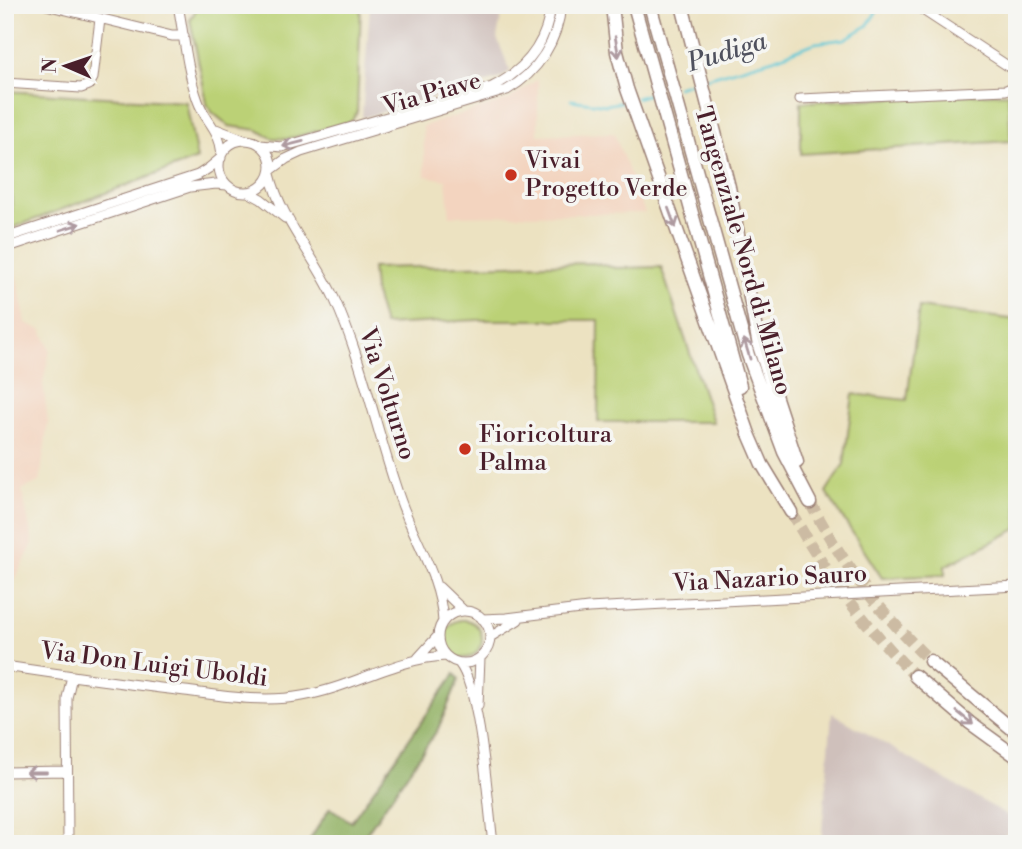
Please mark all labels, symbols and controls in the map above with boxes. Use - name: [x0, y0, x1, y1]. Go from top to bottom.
- water label: Pudiga: [683, 25, 771, 79]
- north arrow: [32, 32, 102, 102]
- one-way arrow: [611, 35, 624, 58]
- text: N: [38, 58, 62, 73]
- street label: Via Piave: [378, 66, 485, 123]
- street label: Tangenziale Nord di Milano: [687, 103, 799, 399]
- one-way arrow: [282, 138, 304, 151]
- place label: Vivai Progetto Verde: [524, 146, 688, 204]
- marker: Vivai Progetto Verde: [503, 167, 519, 183]
- one-way arrow: [667, 206, 679, 228]
- one-way arrow: [59, 220, 81, 233]
- street label: Via Volturno: [351, 323, 422, 464]
- one-way arrow: [739, 338, 752, 360]
- place label: Fioricoltura Palma: [479, 420, 613, 478]
- marker: Fioricoltura Palma: [457, 441, 473, 457]
- street label: Via Nazario Sauro: [671, 559, 868, 599]
- street label: Via Don Luigi Uboldi: [38, 636, 269, 694]
- one-way arrow: [955, 710, 973, 726]
- one-way arrow: [25, 765, 48, 779]

